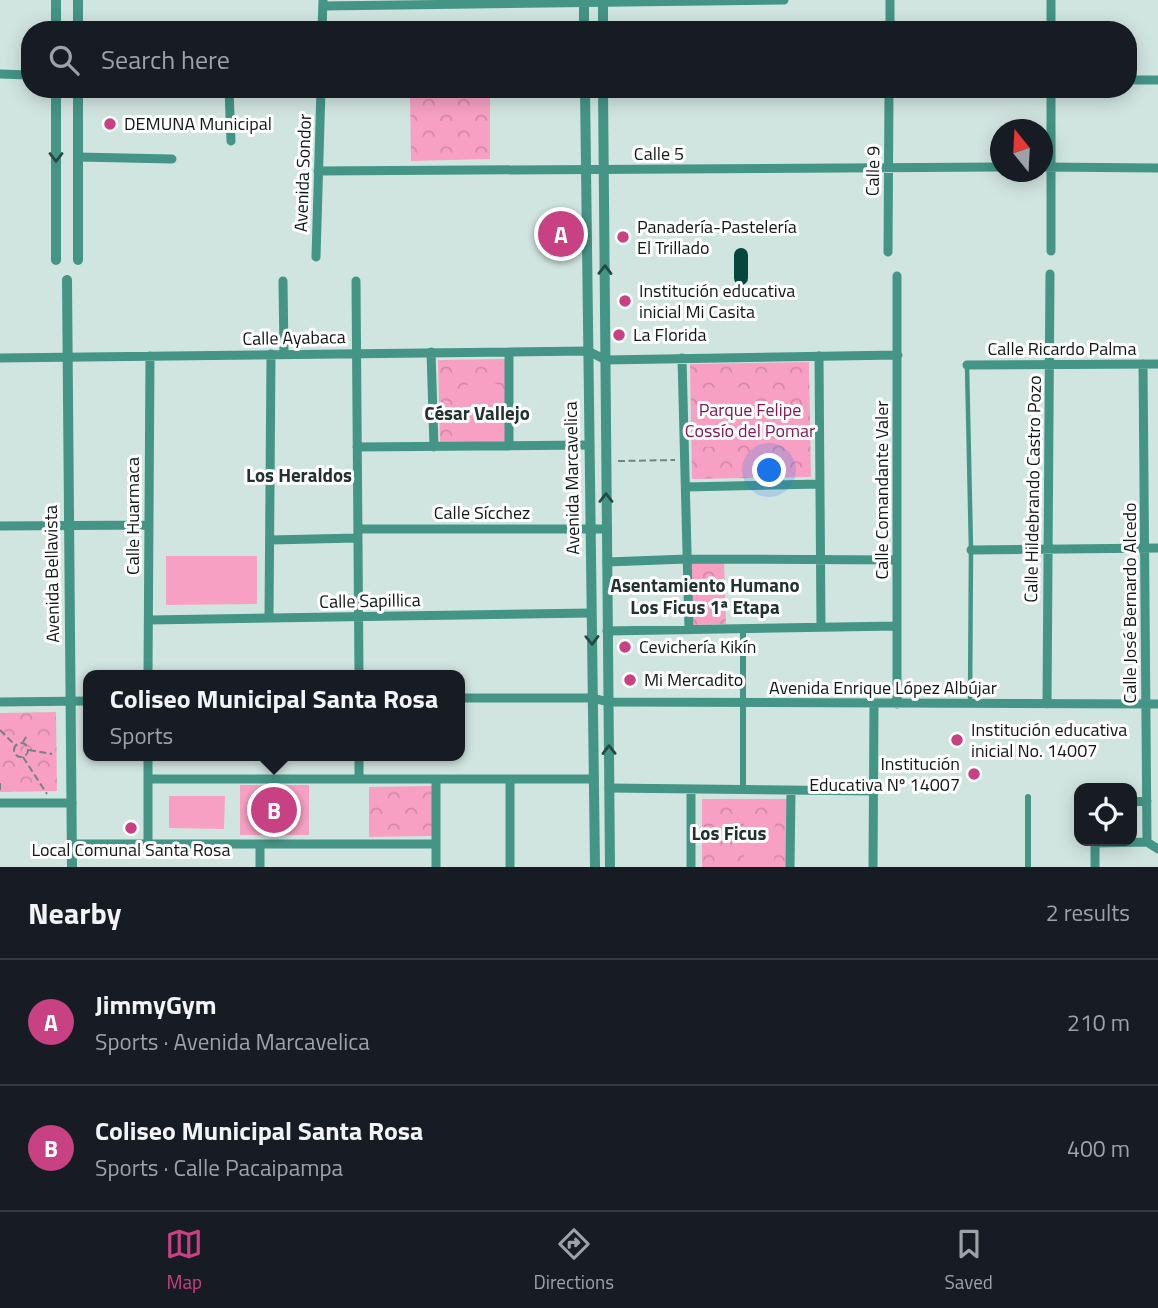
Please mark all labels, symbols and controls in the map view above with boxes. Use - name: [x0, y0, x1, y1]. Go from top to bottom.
- search box: [21, 21, 1137, 98]
- text: Search here: [101, 40, 230, 79]
- icon: search: [45, 41, 83, 79]
- place label: DEMUNA Municipal: [124, 110, 272, 137]
- street label: Avenida Sondor: [287, 113, 318, 233]
- marker: DEMUNA Municipal: [102, 116, 118, 132]
- north arrow: [990, 119, 1053, 182]
- street label: Calle 5: [634, 140, 684, 167]
- street label: Calle 9: [859, 146, 886, 196]
- one-way arrow: [48, 153, 64, 163]
- pin: A: [538, 208, 584, 260]
- place label: Panadería-Pastelería El Trillado: [637, 213, 797, 261]
- marker: Panadería-Pastelería El Trillado: [615, 229, 631, 245]
- one-way arrow: [598, 265, 613, 276]
- place label: Institución educativa inicial Mi Casita: [639, 277, 795, 325]
- marker: Institución educativa inicial Mi Casita: [617, 293, 633, 309]
- place label: La Florida: [633, 321, 706, 348]
- street label: Calle Ayabaca: [242, 323, 346, 352]
- marker: La Florida: [611, 327, 627, 343]
- street label: Calle Ricardo Palma: [988, 335, 1136, 362]
- street label: Calle Hildebrando Castro Pozo: [1017, 375, 1048, 603]
- park label: Parque Felipe Cossío del Pomar: [685, 396, 815, 444]
- district label: César Vallejo: [424, 398, 530, 427]
- street label: Calle Comandante Valer: [868, 400, 895, 580]
- street label: Avenida Marcavelica: [557, 401, 586, 555]
- your location: [752, 453, 786, 487]
- street label: Calle Huarmaca: [119, 457, 146, 575]
- district label: Los Heraldos: [246, 460, 352, 489]
- one-way arrow: [599, 492, 614, 503]
- street label: Calle Sícchez: [434, 499, 530, 526]
- street label: Calle José Bernardo Alcedo: [1116, 502, 1143, 704]
- street label: Avenida Bellavista: [37, 505, 66, 643]
- district label: Asentamiento Humano Los Ficus 1ª Etapa: [610, 570, 800, 621]
- street label: Calle Sapillica: [319, 586, 421, 615]
- place label: Cevichería Kikín: [639, 633, 756, 660]
- one-way arrow: [584, 635, 600, 645]
- marker: Cevichería Kikín: [617, 639, 633, 655]
- place label: Mi Mercadito: [644, 666, 743, 693]
- popup: [83, 670, 465, 761]
- marker: Mi Mercadito: [622, 672, 638, 688]
- street label: Avenida Enrique López Albújar: [769, 674, 997, 701]
- text: Coliseo Municipal Santa Rosa: [110, 679, 438, 718]
- place label: Institución educativa inicial No. 14007: [971, 716, 1127, 764]
- text: Sports: [110, 718, 173, 753]
- marker: Institución educativa inicial No. 14007: [949, 732, 965, 748]
- one-way arrow: [601, 744, 616, 755]
- place label: Institución Educativa Nº 14007: [809, 750, 960, 798]
- marker: Institución Educativa Nº 14007: [966, 766, 982, 782]
- map controls: [1074, 783, 1137, 846]
- button: locate: [1074, 783, 1137, 846]
- pin: B: [251, 784, 297, 836]
- district label: Los Ficus: [691, 818, 767, 847]
- marker: Local Comunal Santa Rosa: [123, 820, 139, 836]
- place label: Local Comunal Santa Rosa: [31, 836, 231, 863]
- text: Nearby: [28, 890, 121, 936]
- text: 2 results: [1046, 895, 1130, 930]
- text: JimmyGym: [95, 985, 217, 1024]
- text: A: [44, 1005, 58, 1040]
- text: 210 m: [1067, 1005, 1130, 1040]
- text: Sports · Avenida Marcavelica: [95, 1024, 370, 1059]
- text: Coliseo Municipal Santa Rosa: [95, 1111, 423, 1150]
- text: B: [44, 1131, 58, 1166]
- text: 400 m: [1067, 1131, 1130, 1166]
- text: Sports · Calle Pacaipampa: [95, 1150, 343, 1185]
- tab: Map: [165, 1225, 203, 1296]
- tab: Directions: [534, 1225, 614, 1296]
- tab: Saved: [944, 1225, 993, 1296]

